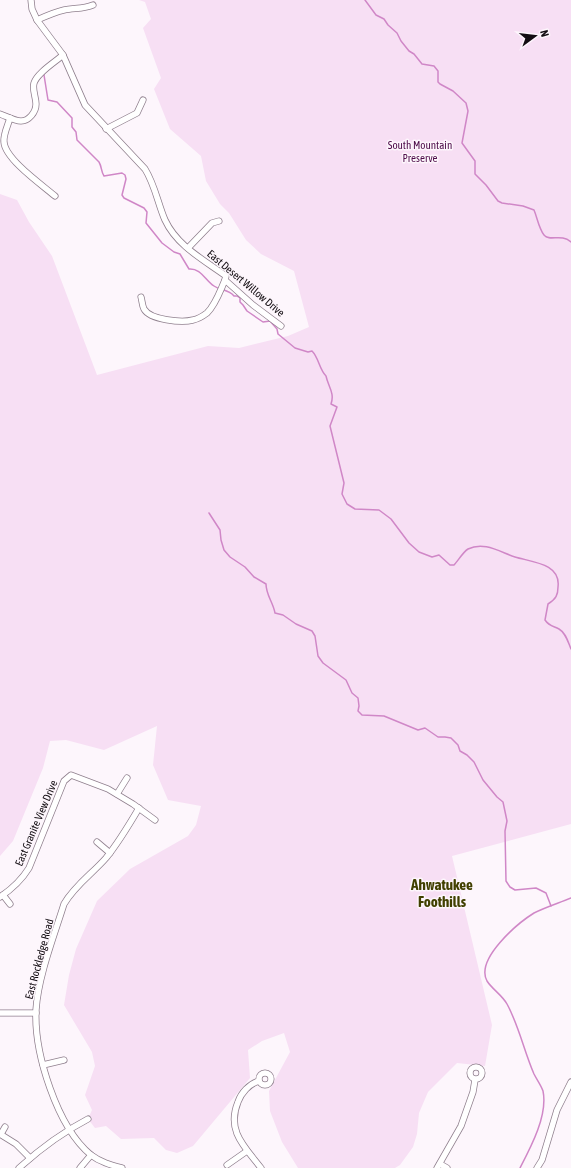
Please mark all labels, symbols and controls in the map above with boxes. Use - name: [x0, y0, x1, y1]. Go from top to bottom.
- north arrow: [515, 16, 555, 56]
- text: N: [538, 29, 551, 38]
- park label: South Mountain Preserve: [388, 139, 452, 164]
- street label: East Desert Willow Drive: [205, 247, 287, 319]
- street label: East Granite View Drive: [13, 778, 59, 868]
- district label: Ahwatukee Foothills: [410, 876, 473, 910]
- street label: East Rockledge Road: [22, 917, 56, 1001]

